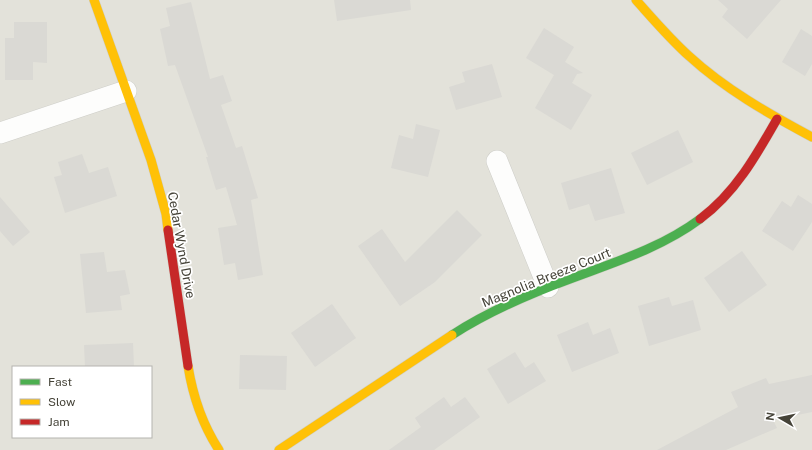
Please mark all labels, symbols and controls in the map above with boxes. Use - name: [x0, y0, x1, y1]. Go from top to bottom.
- street label: Cedar Wynd Drive: [165, 191, 198, 300]
- street label: Magnolia Breeze Court: [479, 245, 613, 310]
- legend: [12, 366, 152, 438]
- text: Fast: [48, 375, 73, 389]
- text: Slow: [48, 395, 76, 409]
- north arrow: [760, 398, 800, 438]
- text: N: [764, 411, 777, 422]
- text: Jam: [48, 415, 70, 429]

